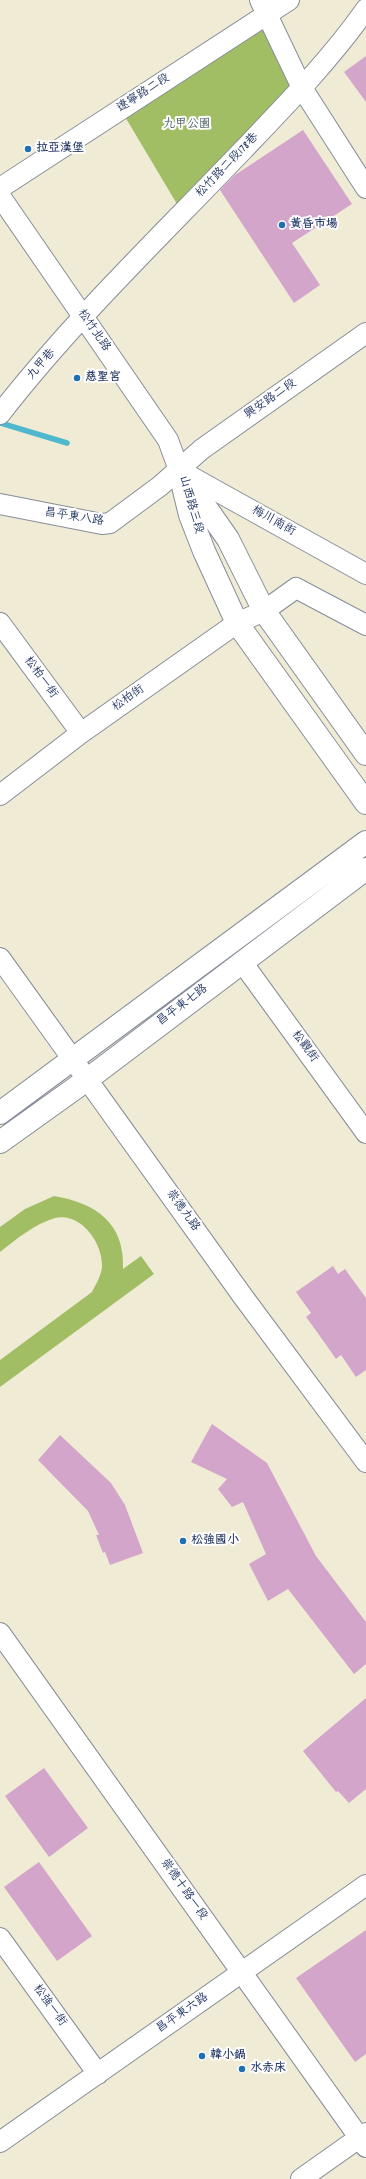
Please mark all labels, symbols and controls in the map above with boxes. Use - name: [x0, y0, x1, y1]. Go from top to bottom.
- street label: 遼寧路二段: [115, 72, 173, 116]
- park label: 九甲公園: [163, 118, 211, 132]
- street label: 松竹路二段178巷: [194, 131, 262, 201]
- place label: 拉亞漢堡: [36, 142, 84, 156]
- marker: 拉亞漢堡: [23, 144, 33, 154]
- place label: 黃昏市場: [290, 218, 338, 232]
- marker: 黃昏市場: [277, 220, 287, 230]
- street label: 松竹北路: [73, 307, 113, 355]
- street label: 九甲巷: [25, 347, 59, 383]
- place label: 慈聖宮: [85, 371, 121, 385]
- marker: 慈聖宮: [72, 373, 82, 383]
- street label: 興安路二段: [242, 377, 300, 423]
- street label: 山西路三段: [175, 474, 205, 536]
- street label: 梅川南街: [249, 504, 297, 540]
- street label: 昌平東八路: [43, 506, 105, 530]
- street label: 松柏一街: [20, 654, 60, 702]
- street label: 松柏街: [110, 683, 148, 715]
- street label: 昌平東七路: [155, 982, 211, 1030]
- street label: 松觀街: [288, 1028, 320, 1066]
- street label: 崇德九路: [162, 1187, 202, 1235]
- place label: 松強國小: [191, 1534, 239, 1548]
- marker: 松強國小: [178, 1536, 188, 1546]
- street label: 崇德十路一段: [156, 1856, 210, 1924]
- street label: 松強一街: [29, 1982, 69, 2030]
- street label: 昌平東六路: [154, 1991, 212, 2037]
- place label: 韓小鍋: [210, 2049, 246, 2063]
- marker: 韓小鍋: [197, 2051, 207, 2061]
- place label: 水赤床: [250, 2062, 286, 2076]
- marker: 水赤床: [237, 2064, 247, 2074]

